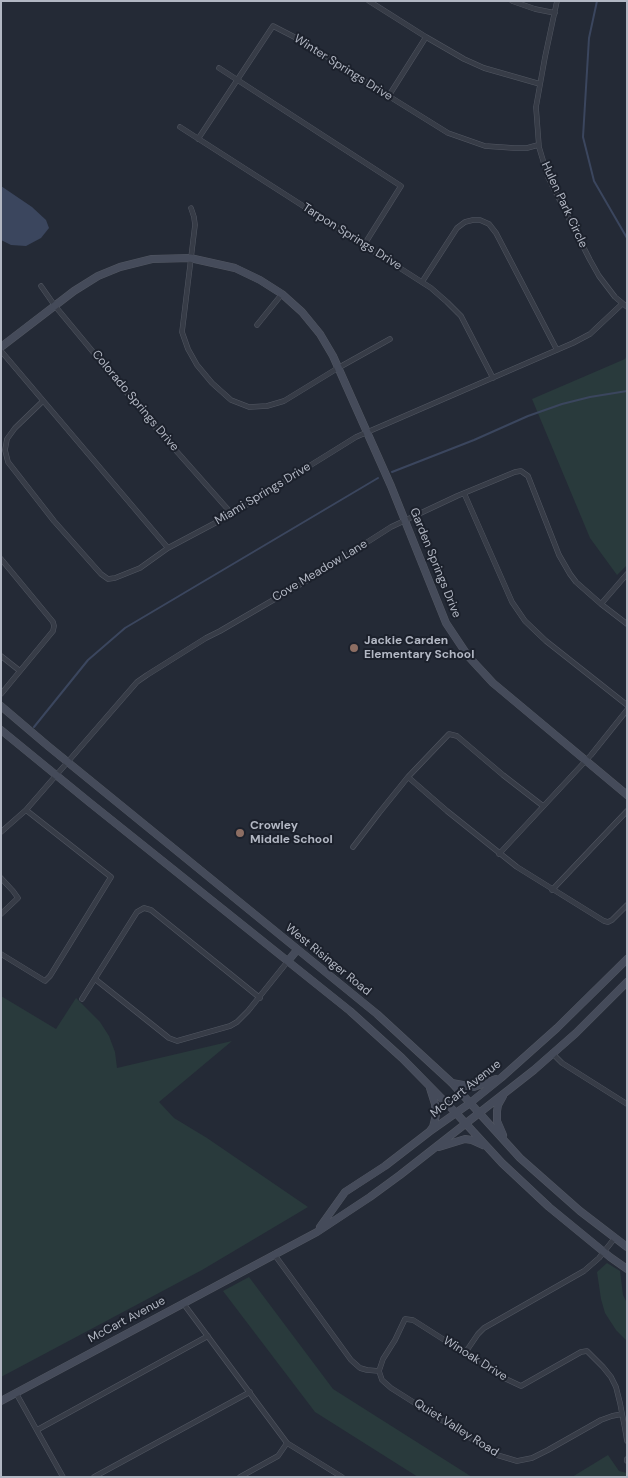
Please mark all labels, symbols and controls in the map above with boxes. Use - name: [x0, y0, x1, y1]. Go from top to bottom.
- street label: Winter Springs Drive: [291, 32, 395, 104]
- street label: Hulen Park Circle: [538, 160, 590, 250]
- street label: Tarpon Springs Drive: [300, 201, 404, 273]
- street label: Colorado Springs Drive: [89, 348, 181, 454]
- street label: Miami Springs Drive: [212, 460, 314, 528]
- street label: Garden Springs Drive: [406, 506, 464, 620]
- street label: Cove Meadow Lane: [270, 537, 370, 605]
- place label: Jackie Carden Elementary School: [364, 634, 474, 662]
- marker: Jackie Carden Elementary School: [348, 642, 360, 654]
- place label: Crowley Middle School: [250, 819, 333, 847]
- marker: Crowley Middle School: [234, 827, 246, 839]
- street label: West Risinger Road: [282, 921, 374, 999]
- street label: McCart Avenue: [428, 1057, 504, 1121]
- street label: McCart Avenue: [86, 1294, 168, 1346]
- street label: Winoak Drive: [440, 1334, 510, 1384]
- street label: Quiet Valley Road: [411, 1396, 501, 1460]

